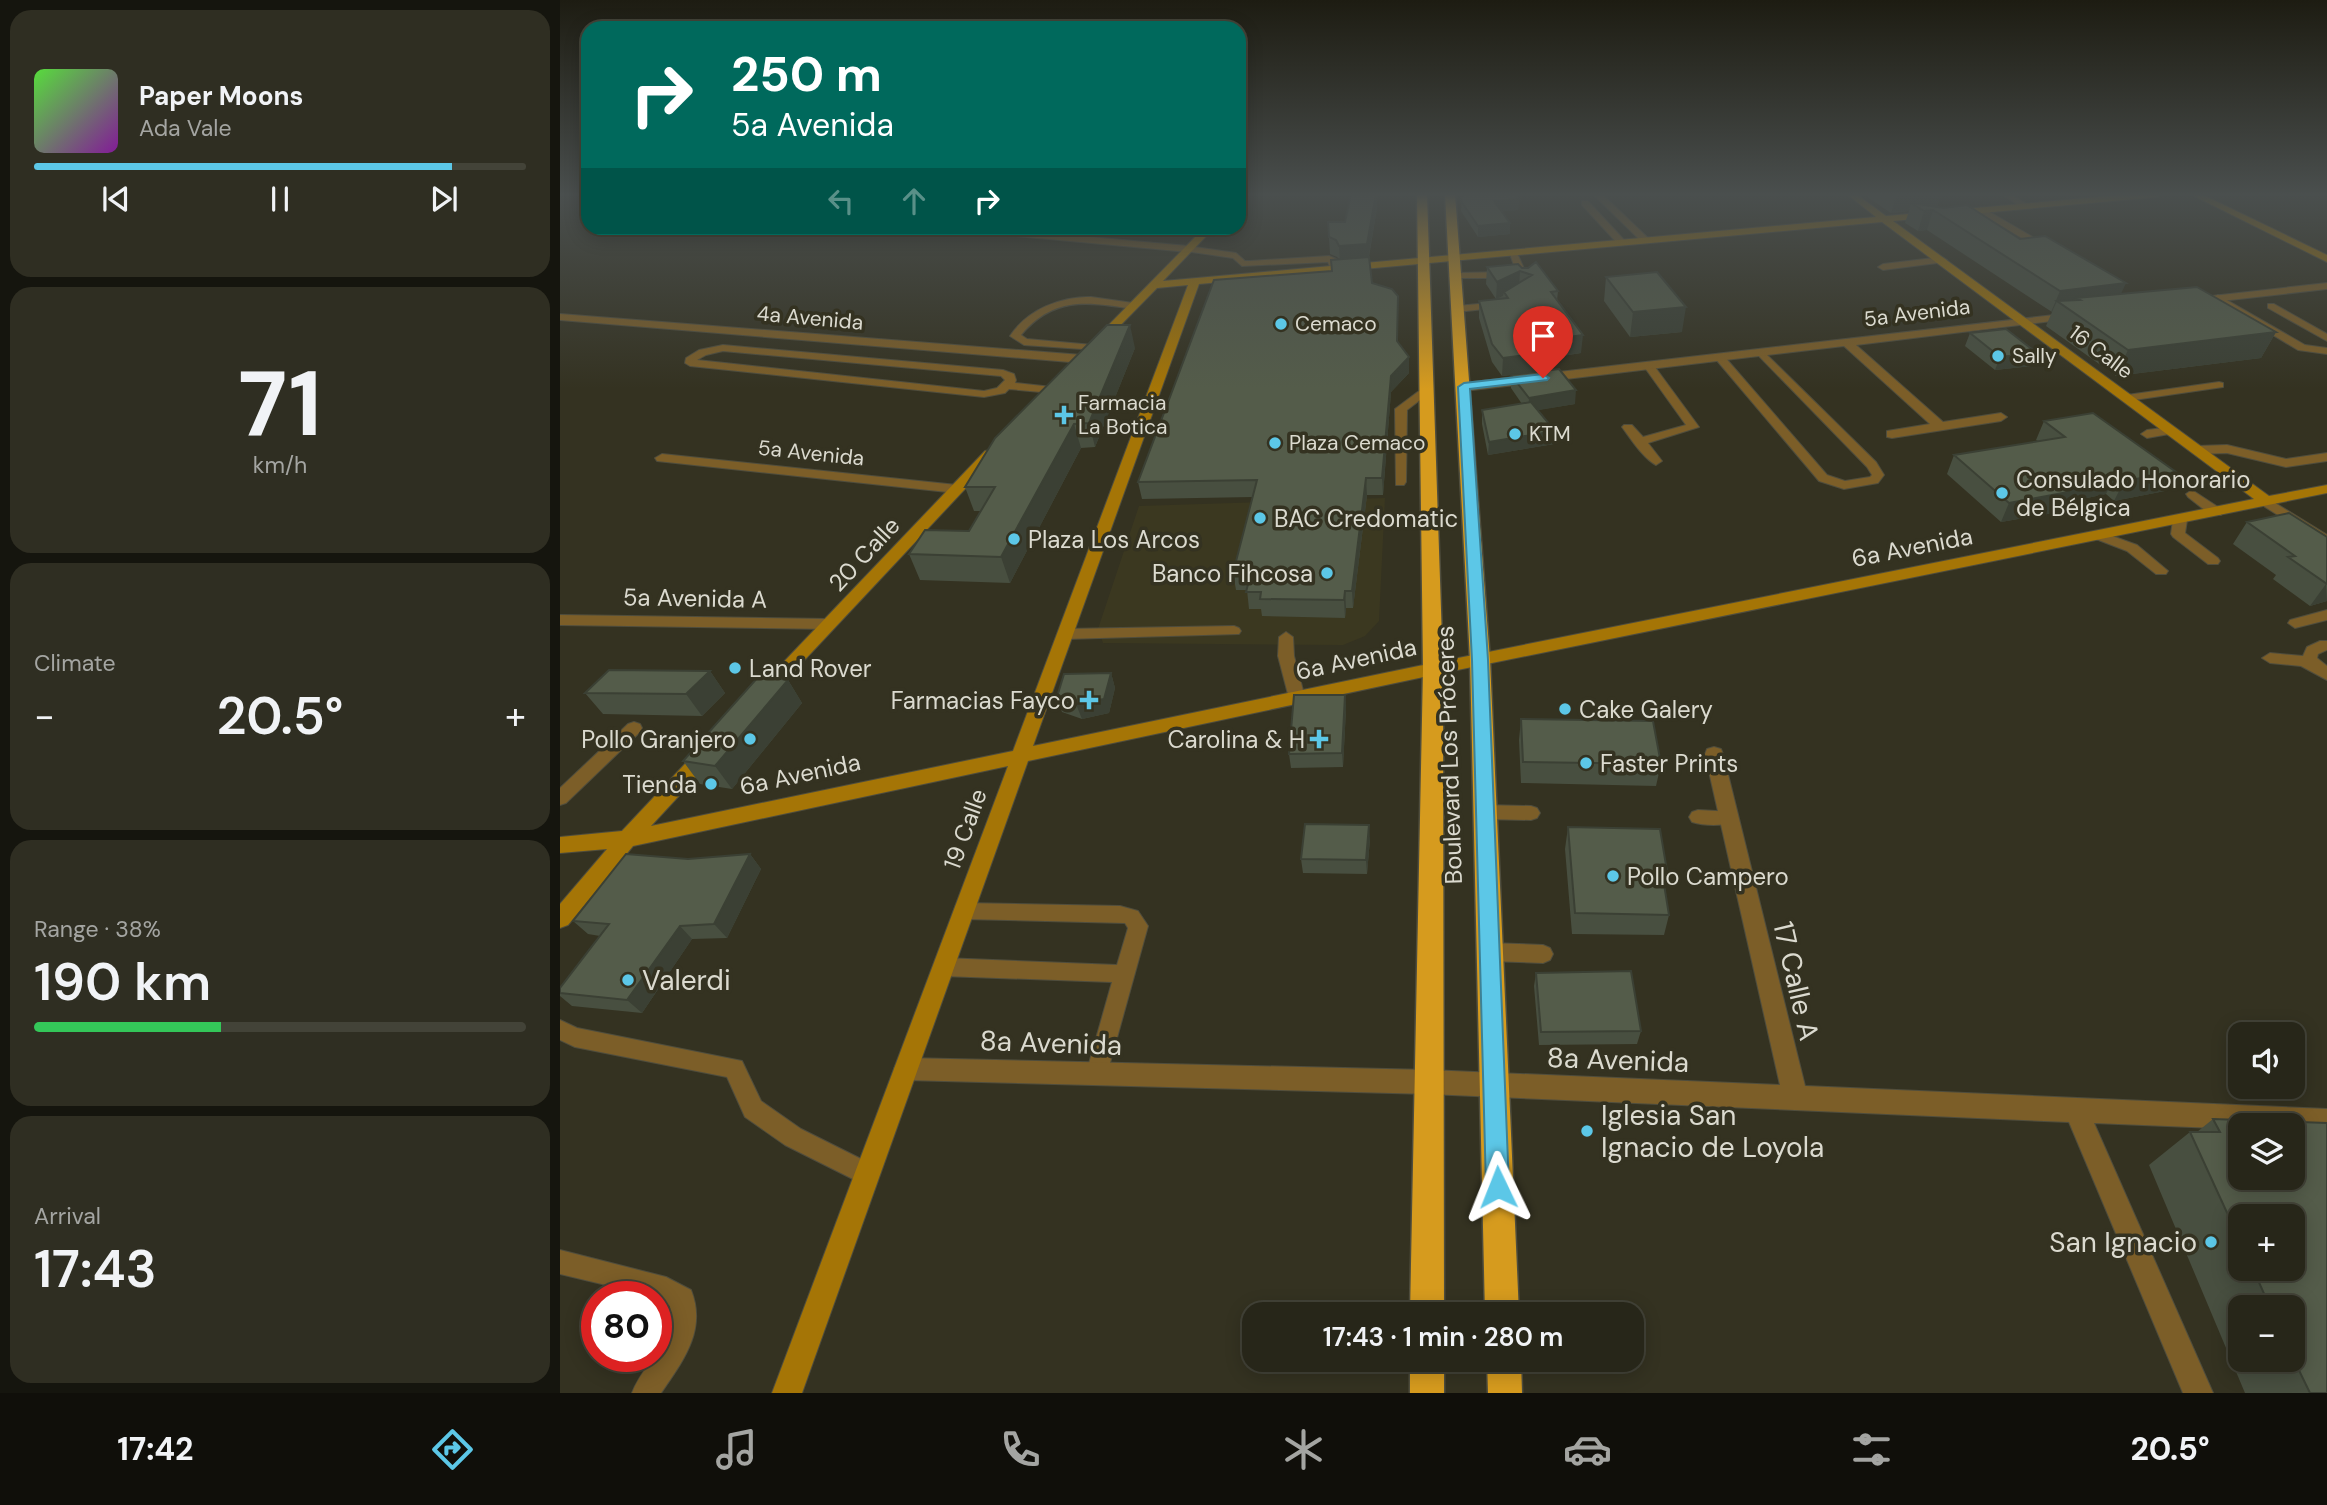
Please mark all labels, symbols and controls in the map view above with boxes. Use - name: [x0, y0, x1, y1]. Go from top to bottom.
- text: 250 m: [731, 42, 882, 106]
- icon: right: [616, 49, 707, 140]
- text: Paper Moons: [139, 79, 303, 113]
- text: 5a Avenida: [731, 104, 894, 146]
- text: Ada Vale: [139, 113, 232, 143]
- icon: previous: [97, 180, 135, 218]
- icon: pause: [261, 180, 299, 218]
- icon: next: [425, 180, 463, 218]
- icon: left: [822, 182, 860, 220]
- icon: ahead: [895, 182, 933, 220]
- icon: right: [968, 182, 1006, 220]
- street label: 5a Avenida: [1862, 293, 1972, 333]
- street label: 4a Avenida: [756, 299, 864, 337]
- pin: [1513, 306, 1573, 378]
- place label: Cemaco: [1295, 310, 1377, 338]
- marker: Cemaco: [1273, 316, 1289, 332]
- icon: arrive: [1524, 317, 1562, 355]
- street label: 16 Calle: [2063, 319, 2139, 385]
- place label: Sally: [2012, 342, 2057, 370]
- text: 71: [238, 345, 322, 463]
- marker: Sally: [1990, 348, 2006, 364]
- place label: Farmacia La Botica: [1078, 389, 1167, 441]
- marker: Farmacia La Botica: [1056, 407, 1072, 423]
- place label: KTM: [1529, 420, 1571, 448]
- marker: KTM: [1507, 426, 1523, 442]
- place label: Plaza Cemaco: [1289, 429, 1426, 457]
- street label: 5a Avenida: [756, 433, 866, 473]
- marker: Plaza Cemaco: [1267, 435, 1283, 451]
- text: km/h: [253, 450, 307, 480]
- place label: Consulado Honorario de Bélgica: [2016, 464, 2250, 523]
- marker: Consulado Honorario de Bélgica: [1994, 485, 2010, 501]
- place label: BAC Credomatic: [1274, 503, 1458, 534]
- street label: 20 Calle: [822, 510, 906, 598]
- marker: BAC Credomatic: [1252, 510, 1268, 526]
- street label: 6a Avenida: [1849, 520, 1975, 574]
- place label: Plaza Los Arcos: [1028, 524, 1200, 555]
- marker: Plaza Los Arcos: [1006, 531, 1022, 547]
- place label: Banco Fihcosa: [1152, 558, 1313, 589]
- marker: Banco Fihcosa: [1319, 565, 1335, 581]
- street label: 5a Avenida A: [623, 581, 768, 615]
- street label: Boulevard Los Próceres: [1429, 625, 1469, 885]
- street label: 6a Avenida: [1293, 631, 1419, 687]
- text: Climate: [34, 648, 116, 678]
- place label: Land Rover: [749, 653, 872, 684]
- marker: Land Rover: [727, 660, 743, 676]
- text: 20.5°: [217, 682, 343, 750]
- place label: Farmacias Fayco: [891, 685, 1075, 716]
- text: −: [34, 691, 55, 741]
- text: +: [505, 691, 526, 741]
- marker: Farmacias Fayco: [1081, 692, 1097, 708]
- place label: Cake Galery: [1579, 694, 1713, 725]
- marker: Cake Galery: [1557, 701, 1573, 717]
- place label: Pollo Granjero: [581, 724, 736, 755]
- place label: Carolina & H: [1167, 724, 1305, 755]
- marker: Pollo Granjero: [742, 731, 758, 747]
- marker: Carolina & H: [1311, 731, 1327, 747]
- street label: 6a Avenida: [737, 746, 863, 802]
- place label: Faster Prints: [1600, 748, 1738, 779]
- marker: Faster Prints: [1578, 755, 1594, 771]
- place label: Tienda: [622, 769, 697, 800]
- marker: Tienda: [703, 776, 719, 792]
- street label: 19 Calle: [936, 784, 994, 874]
- place label: Pollo Campero: [1627, 861, 1789, 892]
- marker: Pollo Campero: [1605, 868, 1621, 884]
- text: Range · 38%: [34, 914, 161, 944]
- street label: 17 Calle A: [1764, 918, 1828, 1044]
- text: 190 km: [34, 948, 211, 1016]
- place label: Valerdi: [642, 962, 731, 999]
- marker: Valerdi: [620, 972, 636, 988]
- street label: 8a Avenida: [979, 1022, 1123, 1064]
- map controls: [2228, 1022, 2305, 1372]
- button: sound: [2228, 1022, 2305, 1099]
- street label: 8a Avenida: [1546, 1039, 1690, 1081]
- place label: Iglesia San Ignacio de Loyola: [1601, 1097, 1824, 1166]
- button: layers: [2228, 1113, 2305, 1190]
- marker: Iglesia San Ignacio de Loyola: [1579, 1123, 1595, 1139]
- position arrow: [1461, 1150, 1535, 1224]
- text: Arrival: [34, 1201, 101, 1231]
- button: +: [2228, 1204, 2305, 1281]
- place label: San Ignacio: [2049, 1224, 2197, 1261]
- marker: San Ignacio: [2203, 1234, 2219, 1250]
- text: 17:43: [34, 1235, 157, 1303]
- speed limit sign: 80: [581, 1281, 672, 1372]
- button: −: [2228, 1295, 2305, 1372]
- text: 17:43 · 1 min · 280 m: [1323, 1320, 1563, 1354]
- icon: directions: [428, 1425, 477, 1474]
- icon: music: [712, 1425, 761, 1474]
- icon: phone: [996, 1425, 1045, 1474]
- icon: climate: [1279, 1425, 1328, 1474]
- icon: car: [1563, 1425, 1612, 1474]
- icon: filters: [1847, 1425, 1896, 1474]
- text: 17:42: [117, 1428, 194, 1470]
- text: 20.5°: [2130, 1428, 2210, 1470]

